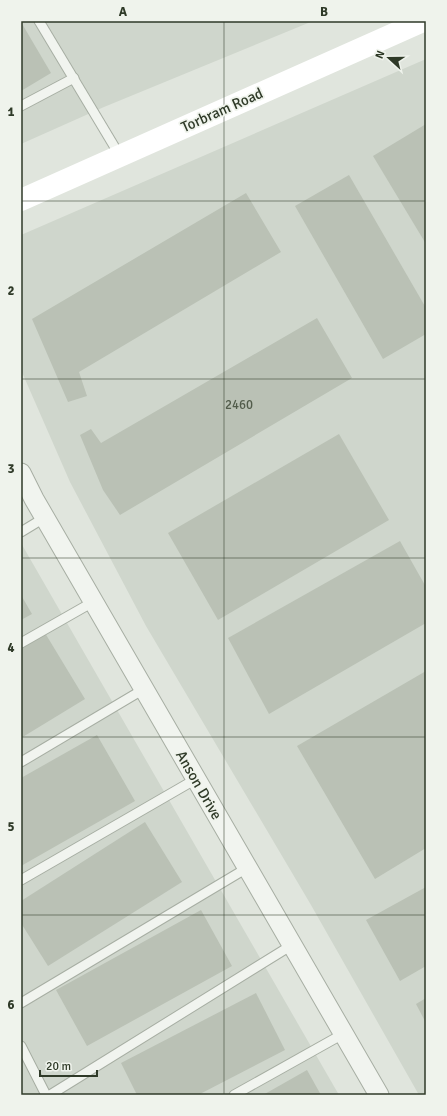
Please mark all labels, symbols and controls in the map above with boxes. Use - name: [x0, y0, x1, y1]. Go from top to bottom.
- text: A: [119, 4, 128, 20]
- text: B: [320, 4, 328, 20]
- north arrow: [369, 38, 409, 78]
- text: N: [373, 49, 388, 60]
- street label: Torbram Road: [178, 84, 266, 136]
- text: 1: [7, 104, 15, 120]
- text: 2: [7, 283, 15, 299]
- house number: 2460: [225, 397, 253, 413]
- text: 3: [7, 461, 15, 477]
- text: 4: [7, 640, 15, 656]
- street label: Anson Drive: [172, 747, 226, 823]
- text: 5: [7, 819, 15, 835]
- text: 6: [7, 997, 15, 1013]
- scale bar: [40, 1052, 97, 1078]
- text: 20 m: [46, 1059, 71, 1074]

